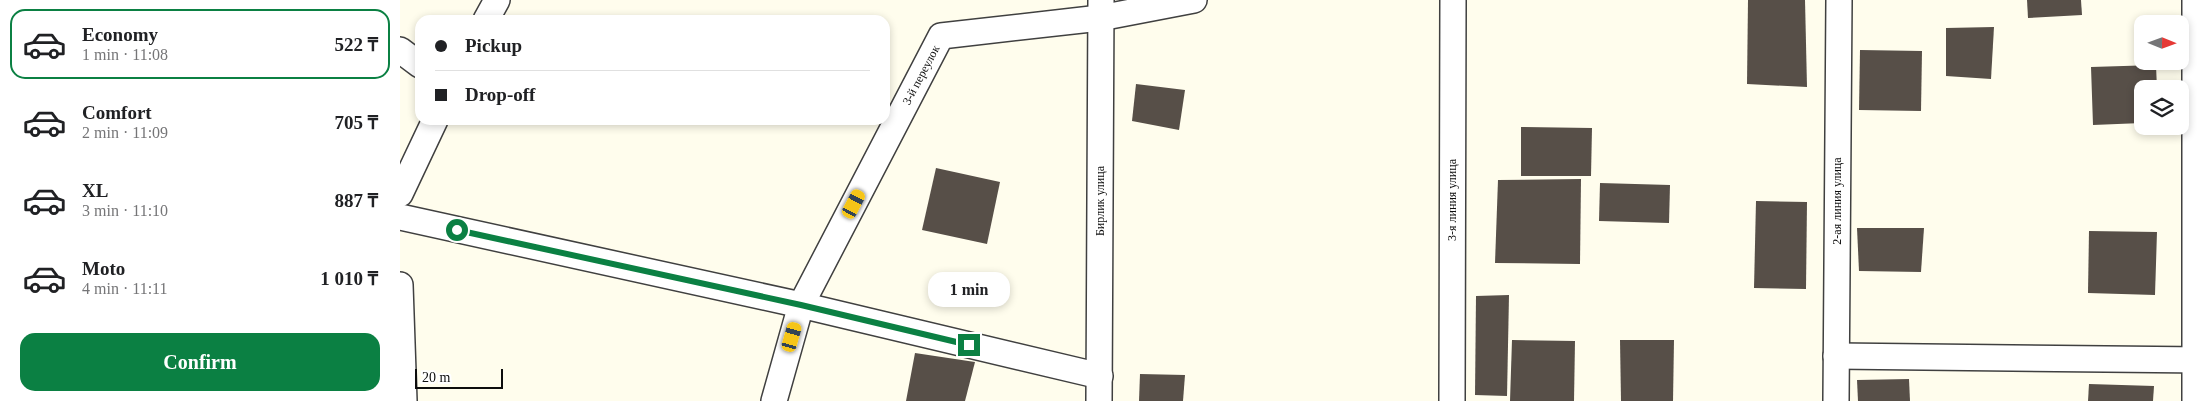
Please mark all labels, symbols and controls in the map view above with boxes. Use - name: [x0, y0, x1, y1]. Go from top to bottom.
- north arrow: [2134, 15, 2189, 70]
- map controls: [2134, 15, 2189, 135]
- icon: car: [22, 22, 67, 67]
- text: Economy: [82, 24, 158, 45]
- text: 522 ₸: [334, 34, 378, 55]
- text: Pickup: [465, 35, 522, 56]
- street label: 3-й переулок: [899, 43, 943, 107]
- text: 1 min · 11:08: [82, 46, 168, 63]
- button: layers: [2134, 80, 2189, 135]
- text: Drop-off: [465, 84, 535, 105]
- icon: car: [22, 100, 67, 145]
- text: Comfort: [82, 102, 152, 123]
- text: 705 ₸: [334, 112, 378, 133]
- text: 2 min · 11:09: [82, 124, 168, 141]
- street label: 2-ая линия улица: [1830, 157, 1844, 245]
- street label: 3-я линия улица: [1445, 158, 1459, 241]
- street label: Бирлик улица: [1093, 165, 1107, 236]
- icon: car: [22, 178, 67, 223]
- text: XL: [82, 180, 108, 201]
- car: [840, 187, 867, 221]
- text: 887 ₸: [334, 190, 378, 211]
- text: 3 min · 11:10: [82, 202, 168, 219]
- route start: [446, 219, 468, 241]
- icon: car: [22, 256, 67, 301]
- text: Moto: [82, 258, 125, 279]
- text: 1 010 ₸: [320, 268, 378, 289]
- callout: 1 min: [928, 272, 1010, 308]
- text: 4 min · 11:11: [82, 280, 167, 297]
- text: 1 min: [950, 281, 988, 298]
- car: [780, 321, 803, 353]
- button: Confirm: [20, 333, 380, 391]
- route end: [958, 334, 980, 356]
- scale bar: [415, 366, 502, 389]
- text: 20 m: [422, 370, 450, 385]

